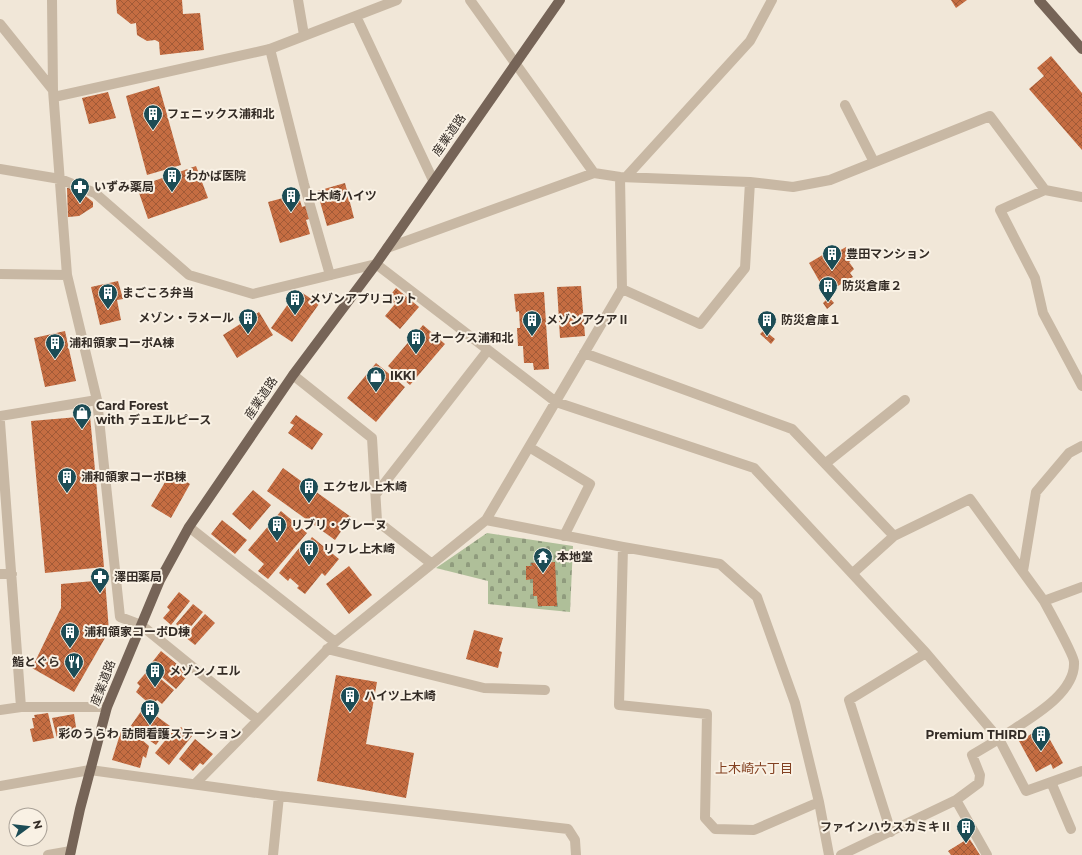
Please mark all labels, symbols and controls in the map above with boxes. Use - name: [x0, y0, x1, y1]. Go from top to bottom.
- building icon: フェニックス浦和北: [142, 103, 164, 131]
- place label: フェニックス浦和北: [167, 106, 275, 121]
- street label: 産業道路: [429, 111, 469, 159]
- building icon: わかば医院: [161, 165, 183, 193]
- place label: わかば医院: [186, 168, 246, 183]
- pharmacy icon: いずみ薬局: [69, 176, 91, 204]
- place label: いずみ薬局: [94, 179, 154, 194]
- building icon: 上木崎ハイツ: [280, 185, 302, 213]
- place label: 上木崎ハイツ: [305, 188, 377, 203]
- building icon: 豊田マンション: [821, 243, 843, 271]
- place label: 豊田マンション: [846, 246, 930, 261]
- building icon: 防災倉庫２: [817, 275, 839, 303]
- place label: 防災倉庫２: [842, 278, 902, 293]
- building icon: まごころ弁当: [97, 282, 119, 310]
- place label: まごころ弁当: [122, 285, 194, 300]
- building icon: メゾンアプリコット: [284, 288, 306, 316]
- place label: メゾンアプリコット: [309, 291, 417, 306]
- building icon: メゾン・ラメール: [237, 307, 259, 335]
- building icon: メゾンアクアⅡ: [521, 309, 543, 337]
- building icon: 防災倉庫１: [756, 309, 778, 337]
- place label: メゾン・ラメール: [138, 310, 234, 325]
- place label: メゾンアクアⅡ: [546, 312, 629, 327]
- place label: 防災倉庫１: [781, 312, 841, 327]
- building icon: オークス浦和北: [405, 327, 427, 355]
- place label: オークス浦和北: [430, 330, 514, 345]
- building icon: 浦和領家コーポA棟: [44, 332, 66, 360]
- place label: 浦和領家コーポA棟: [69, 335, 174, 350]
- shop icon: IKKI: [365, 365, 387, 393]
- place label: IKKI: [390, 368, 416, 383]
- street label: 産業道路: [241, 374, 280, 422]
- place label: Card Forest with デュエルピース: [96, 398, 211, 427]
- shop icon: Card Forest with デュエルピース: [71, 402, 93, 430]
- building icon: 浦和領家コーポB棟: [56, 466, 78, 494]
- place label: 浦和領家コーポB棟: [81, 469, 186, 484]
- building icon: エクセル上木崎: [298, 476, 320, 504]
- place label: エクセル上木崎: [323, 479, 407, 494]
- building icon: リブリ・グレーヌ: [266, 514, 288, 542]
- place label: リブリ・グレーヌ: [291, 517, 387, 532]
- building icon: リフレ上木崎: [298, 538, 320, 566]
- place label: リフレ上木崎: [323, 541, 395, 556]
- temple icon: 本地堂: [532, 546, 554, 574]
- place label: 本地堂: [557, 549, 593, 564]
- pharmacy icon: 澤田薬局: [89, 566, 111, 594]
- place label: 澤田薬局: [114, 569, 162, 584]
- building icon: 浦和領家コーポD棟: [59, 621, 81, 649]
- place label: 浦和領家コーポD棟: [84, 624, 190, 639]
- restaurant icon: 鮨とぐら: [63, 651, 85, 679]
- place label: 鮨とぐら: [12, 654, 60, 669]
- street label: 産業道路: [87, 658, 118, 708]
- building icon: メゾンノエル: [144, 660, 166, 688]
- place label: メゾンノエル: [169, 663, 240, 678]
- building icon: ハイツ上木崎: [339, 685, 361, 713]
- place label: ハイツ上木崎: [364, 688, 436, 703]
- building icon: 彩のうらわ 訪問看護ステーション: [139, 698, 161, 726]
- building icon: Premium THIRD: [1030, 724, 1052, 752]
- place label: 彩のうらわ 訪問看護ステーション: [58, 726, 242, 741]
- place label: Premium THIRD: [925, 727, 1027, 742]
- district label: 上木崎六丁目: [715, 760, 793, 776]
- north arrow: [8, 807, 48, 847]
- building icon: ファインハウスカミキⅡ: [955, 816, 977, 844]
- text: N: [30, 818, 46, 831]
- place label: ファインハウスカミキⅡ: [820, 819, 952, 834]

